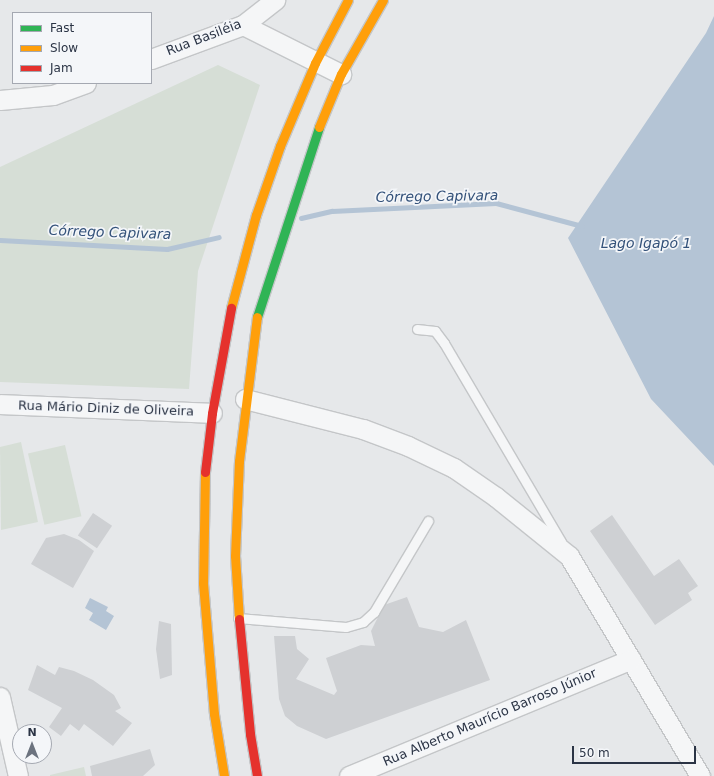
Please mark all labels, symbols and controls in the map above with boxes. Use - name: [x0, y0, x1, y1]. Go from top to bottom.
- legend: [12, 12, 152, 84]
- street label: Rua Basiléia: [164, 17, 244, 59]
- text: Fast: [50, 21, 74, 35]
- text: Slow: [50, 41, 78, 55]
- text: Jam: [50, 61, 73, 75]
- water label: Córrego Capivara: [376, 187, 498, 205]
- water label: Córrego Capivara: [48, 221, 172, 243]
- water label: Lago Igapó 1: [601, 235, 691, 251]
- street label: Rua Mário Diniz de Oliveira: [18, 398, 194, 420]
- street label: Rua Alberto Maurício Barroso Júnior: [381, 666, 599, 770]
- north arrow: [12, 724, 52, 764]
- text: N: [27, 726, 37, 739]
- scale bar: [574, 738, 698, 764]
- text: 50 m: [579, 746, 610, 760]

